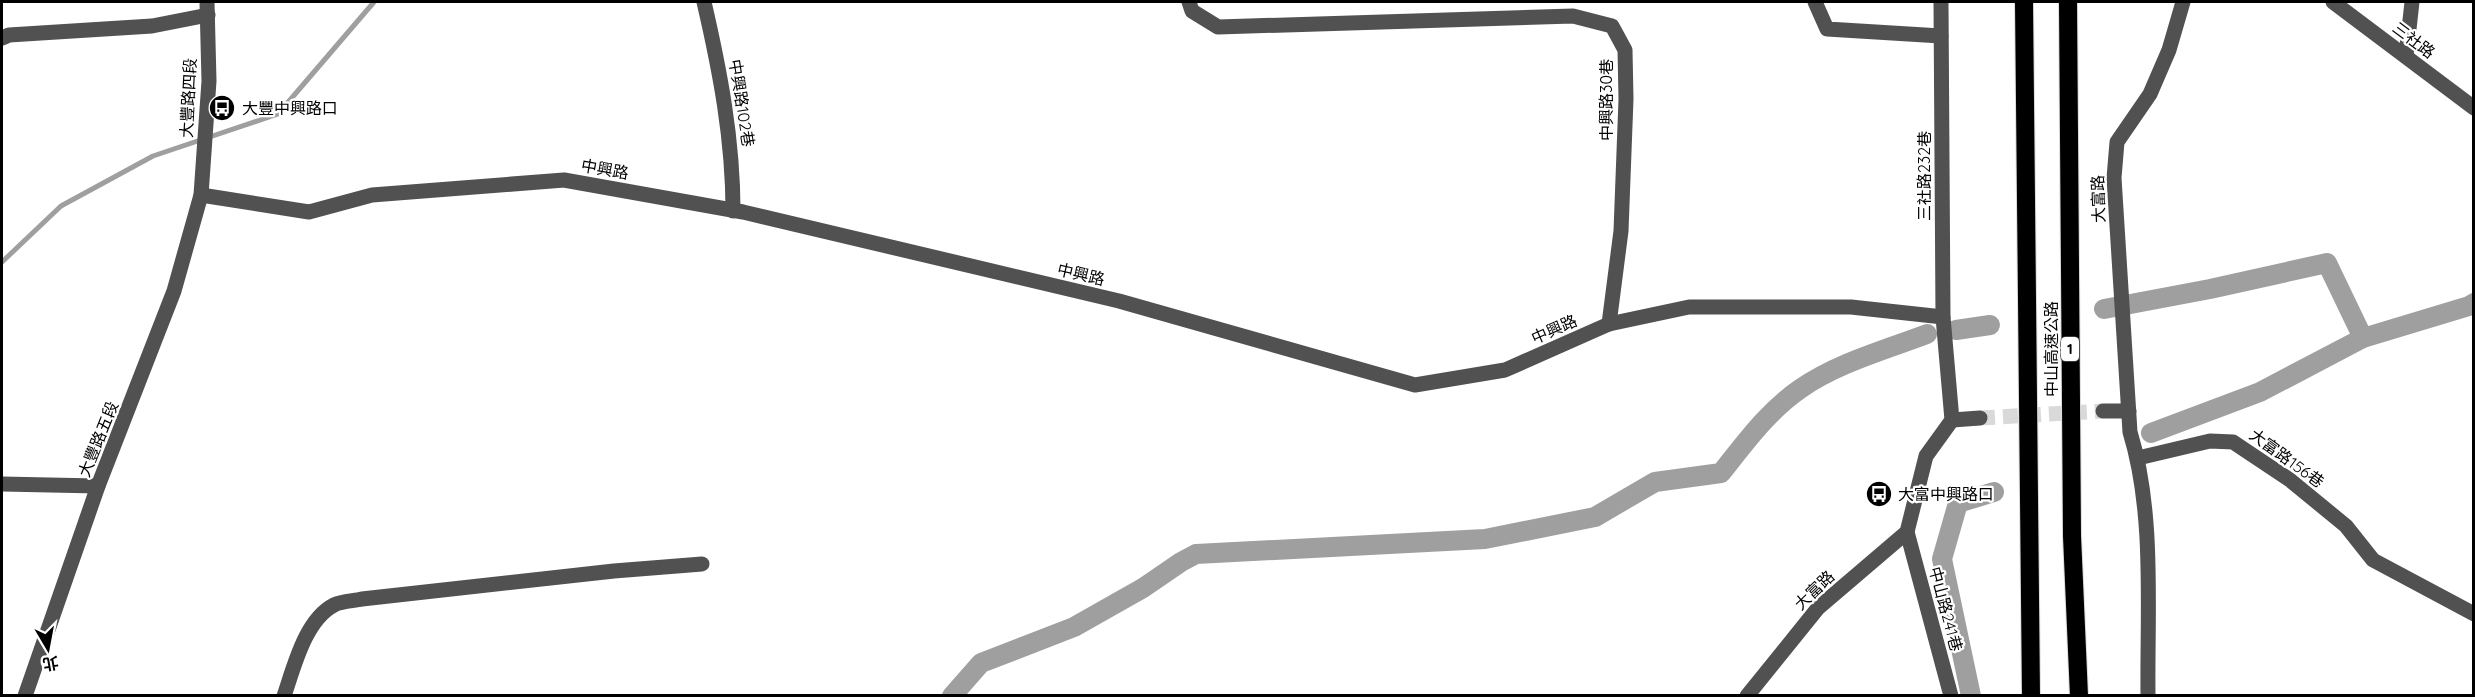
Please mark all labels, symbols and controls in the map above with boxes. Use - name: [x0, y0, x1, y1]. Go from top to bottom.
- street label: 三社路: [2389, 18, 2439, 62]
- street label: 大豐路四段: [176, 58, 200, 138]
- street label: 中興路102巷: [725, 58, 759, 148]
- street label: 中興路30巷: [1596, 59, 1616, 141]
- bus stop icon: 大豐中興路口: [207, 93, 237, 123]
- place label: 大豐中興路口: [242, 98, 338, 118]
- street label: 三社路232巷: [1914, 131, 1934, 221]
- street label: 中興路: [580, 155, 630, 183]
- street label: 大富路: [2087, 175, 2109, 223]
- street label: 中興路: [1055, 259, 1107, 289]
- street label: 中山高速公路: [2041, 301, 2061, 397]
- street label: 中興路: [1528, 310, 1580, 348]
- road number: 1: [2061, 337, 2079, 361]
- street label: 大豐路五段: [74, 398, 122, 480]
- street label: 大富路156巷: [2246, 424, 2328, 492]
- bus stop icon: 大富中興路口: [1864, 479, 1894, 509]
- place label: 大富中興路口: [1898, 484, 1994, 504]
- street label: 中山路241巷: [1925, 564, 1967, 654]
- street label: 大富路: [1790, 566, 1838, 614]
- north arrow: [18, 619, 78, 679]
- text: 北: [41, 653, 60, 675]

